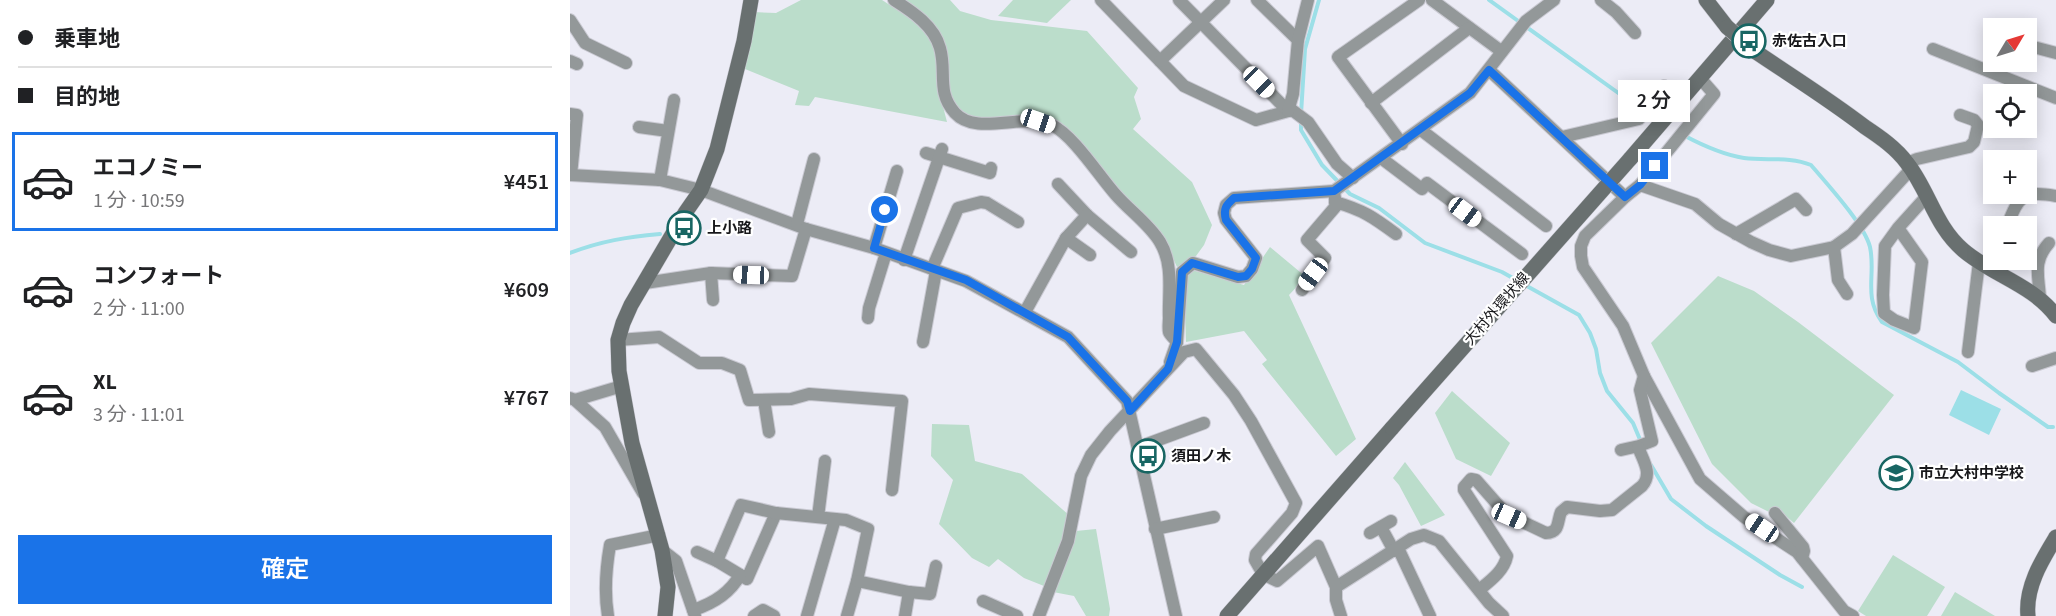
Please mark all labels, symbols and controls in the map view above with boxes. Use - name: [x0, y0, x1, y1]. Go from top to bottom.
- north arrow: [1983, 18, 2037, 72]
- map controls: [1983, 18, 2037, 270]
- text: 乗車地: [54, 23, 120, 55]
- bus stop icon: 赤佐古入口: [1731, 23, 1767, 59]
- place label: 赤佐古入口: [1772, 31, 1847, 52]
- car: [1240, 63, 1278, 101]
- callout: 2 分: [1619, 79, 1691, 121]
- text: 目的地: [54, 81, 120, 113]
- button: locate: [1983, 84, 2037, 138]
- text: 2 分: [1637, 87, 1671, 115]
- car: [1018, 107, 1058, 135]
- button: +: [1983, 150, 2037, 204]
- text: エコノミー: [93, 152, 203, 184]
- route end: [1641, 152, 1668, 179]
- icon: car: [21, 155, 75, 209]
- text: ¥451: [504, 166, 549, 198]
- text: 1 分 · 10:59: [93, 187, 185, 215]
- car: [1445, 194, 1485, 230]
- route start: [871, 196, 898, 223]
- bus stop icon: 上小路: [666, 210, 702, 246]
- button: −: [1983, 216, 2037, 270]
- place label: 上小路: [707, 218, 752, 239]
- car: [1295, 254, 1331, 294]
- text: コンフォート: [93, 260, 224, 292]
- icon: car: [21, 263, 75, 317]
- car: [733, 265, 769, 285]
- street label: 大村外環状線: [1460, 268, 1534, 350]
- text: ¥609: [504, 274, 549, 306]
- text: 2 分 · 11:00: [93, 295, 185, 323]
- text: XL: [93, 366, 117, 398]
- icon: car: [21, 371, 75, 425]
- text: ¥767: [504, 382, 549, 414]
- text: 3 分 · 11:01: [93, 401, 185, 429]
- bus stop icon: 須田ノ木: [1130, 438, 1166, 474]
- place label: 須田ノ木: [1171, 446, 1231, 467]
- school or university icon: 市立大村中学校: [1878, 455, 1914, 491]
- place label: 市立大村中学校: [1919, 463, 2024, 484]
- car: [1489, 500, 1529, 532]
- car: [1742, 510, 1782, 546]
- button: 確定: [18, 535, 552, 604]

